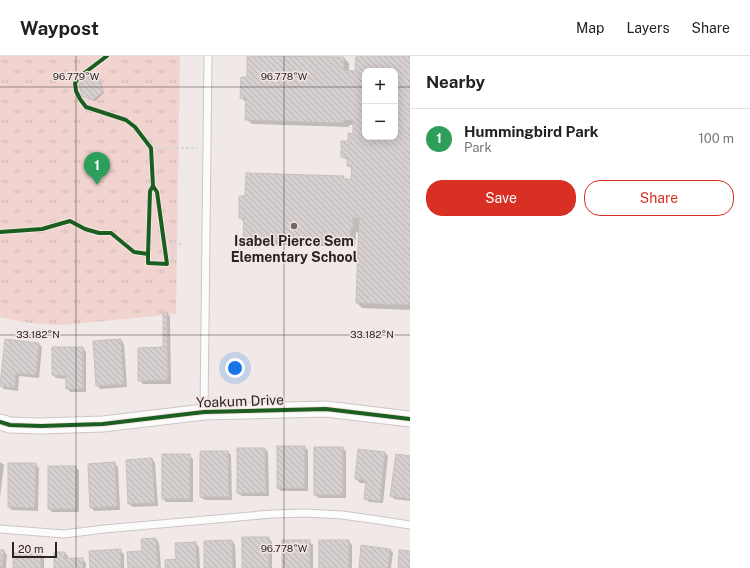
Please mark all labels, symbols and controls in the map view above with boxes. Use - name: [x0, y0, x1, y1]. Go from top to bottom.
- text: Waypost: [20, 17, 99, 39]
- text: Map: [576, 20, 604, 36]
- text: Layers: [626, 20, 670, 36]
- text: Share: [692, 20, 730, 36]
- map controls: [362, 68, 398, 140]
- button: +: [362, 68, 398, 104]
- text: 96.779°W: [53, 70, 100, 82]
- text: 96.778°W: [261, 70, 308, 82]
- text: Nearby: [426, 72, 485, 92]
- button: −: [362, 104, 398, 140]
- text: Hummingbird Park: [464, 123, 599, 140]
- text: 1: [436, 131, 442, 146]
- text: 100 m: [698, 131, 734, 146]
- text: Park: [464, 140, 492, 155]
- pin: 1: [84, 152, 110, 185]
- button: Save: [426, 180, 576, 216]
- button: Share: [584, 180, 734, 216]
- marker: Isabel Pierce Sem Elementary School: [289, 221, 299, 231]
- place label: Isabel Pierce Sem Elementary School: [231, 233, 358, 265]
- text: 33.182°N: [16, 328, 60, 340]
- text: 33.182°N: [350, 328, 394, 340]
- your location: [225, 358, 245, 378]
- street label: Yoakum Drive: [196, 391, 284, 411]
- scale bar: [12, 540, 57, 559]
- text: 96.778°W: [261, 542, 308, 554]
- text: 20 m: [18, 543, 43, 555]

